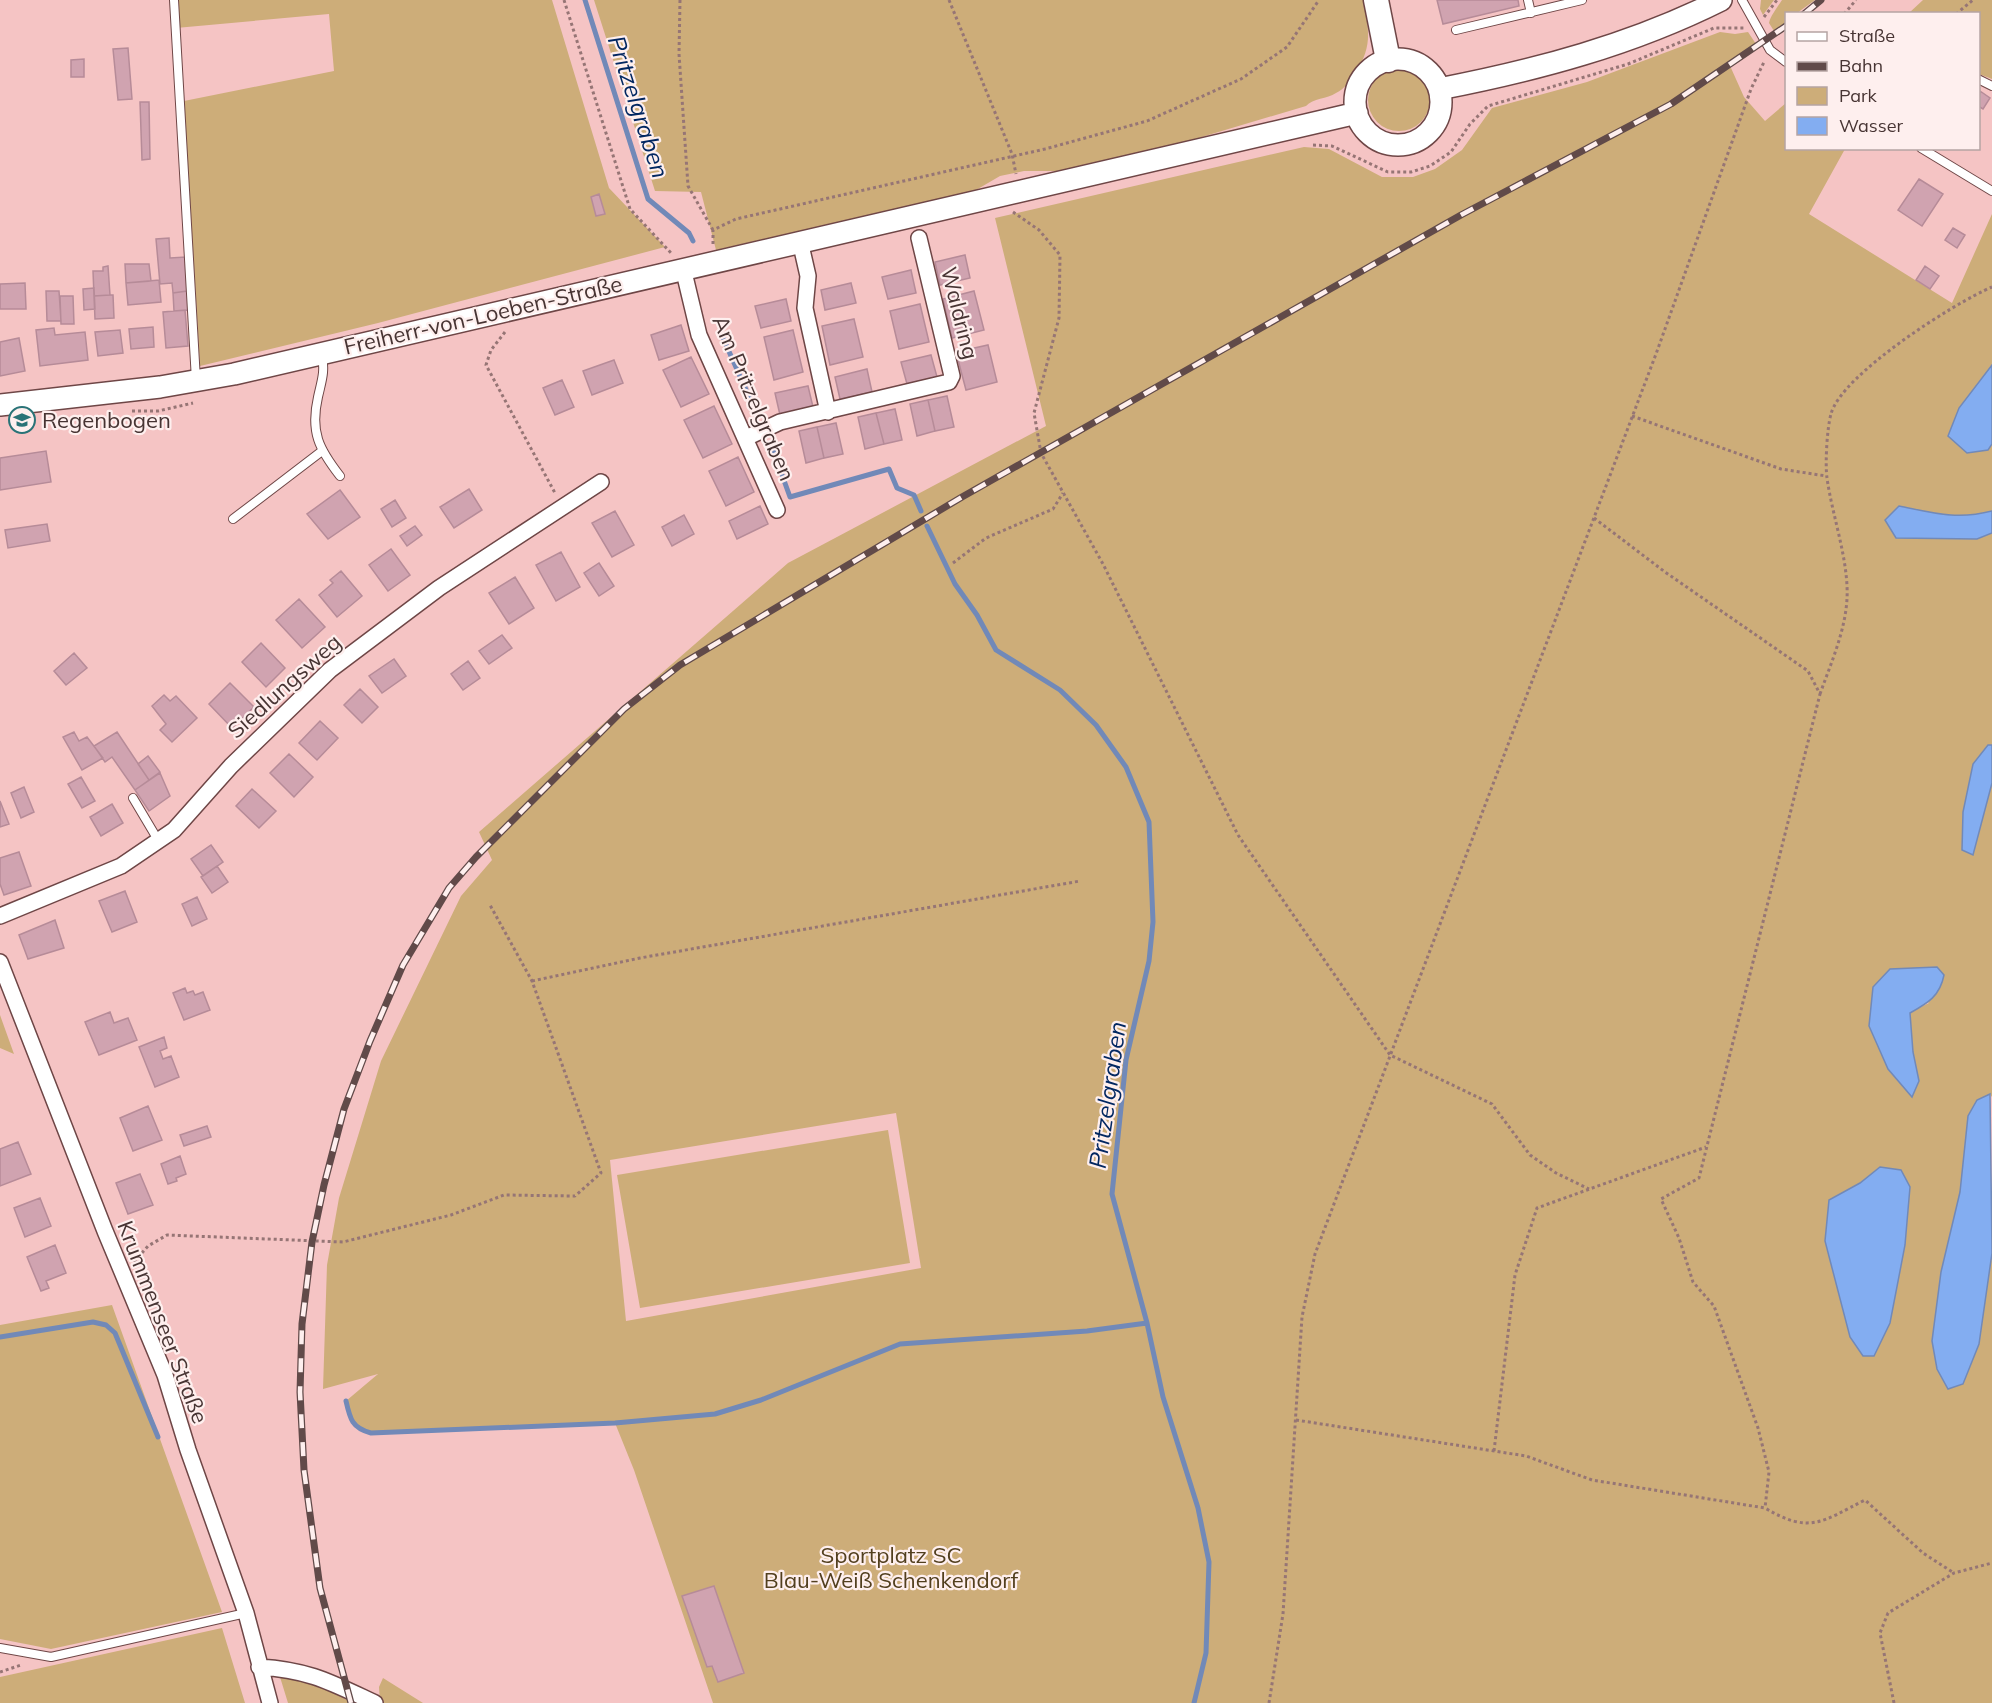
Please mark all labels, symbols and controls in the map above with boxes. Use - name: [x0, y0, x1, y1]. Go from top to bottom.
- legend: [1785, 12, 1980, 150]
- text: Straße: [1839, 24, 1895, 47]
- water label: Pritzelgraben: [602, 32, 676, 182]
- text: Bahn: [1839, 54, 1883, 77]
- text: Park: [1839, 84, 1878, 107]
- text: Wasser: [1839, 114, 1903, 137]
- street label: Waldring: [935, 264, 985, 362]
- street label: Freiherr-von-Loeben-Straße: [341, 269, 625, 361]
- street label: Am Pritzelgraben: [707, 311, 801, 485]
- school or university icon: Regenbogen: [7, 405, 37, 435]
- place label: Regenbogen: [42, 406, 171, 434]
- street label: Siedlungsweg: [221, 628, 347, 744]
- water label: Pritzelgraben: [1082, 1019, 1132, 1170]
- street label: Krummenseer Straße: [111, 1217, 215, 1427]
- park label: Sportplatz SC Blau-Weiß Schenkendorf: [764, 1541, 1019, 1594]

